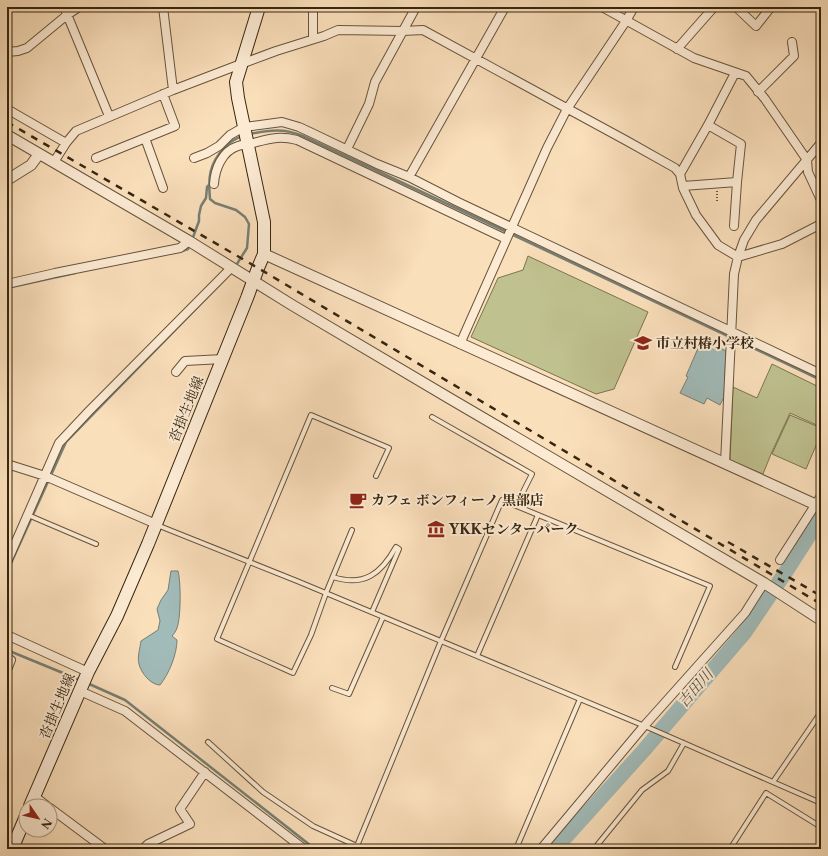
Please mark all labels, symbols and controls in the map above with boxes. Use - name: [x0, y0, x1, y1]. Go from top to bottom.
- school or university icon: 市立村椿小学校: [633, 333, 653, 353]
- place label: 市立村椿小学校: [656, 334, 754, 352]
- street label: 沓掛生地線: [165, 373, 207, 445]
- cafe icon: カフェ ボンフィーノ 黒部店: [348, 490, 368, 510]
- place label: カフェ ボンフィーノ 黒部店: [371, 491, 544, 509]
- museum icon: YKKセンターパーク: [426, 519, 446, 539]
- place label: YKKセンターパーク: [448, 520, 578, 538]
- water label: 吉田川: [673, 663, 718, 711]
- street label: 沓掛生地線: [35, 670, 79, 742]
- north arrow: [18, 798, 58, 838]
- text: N: [38, 816, 55, 832]

